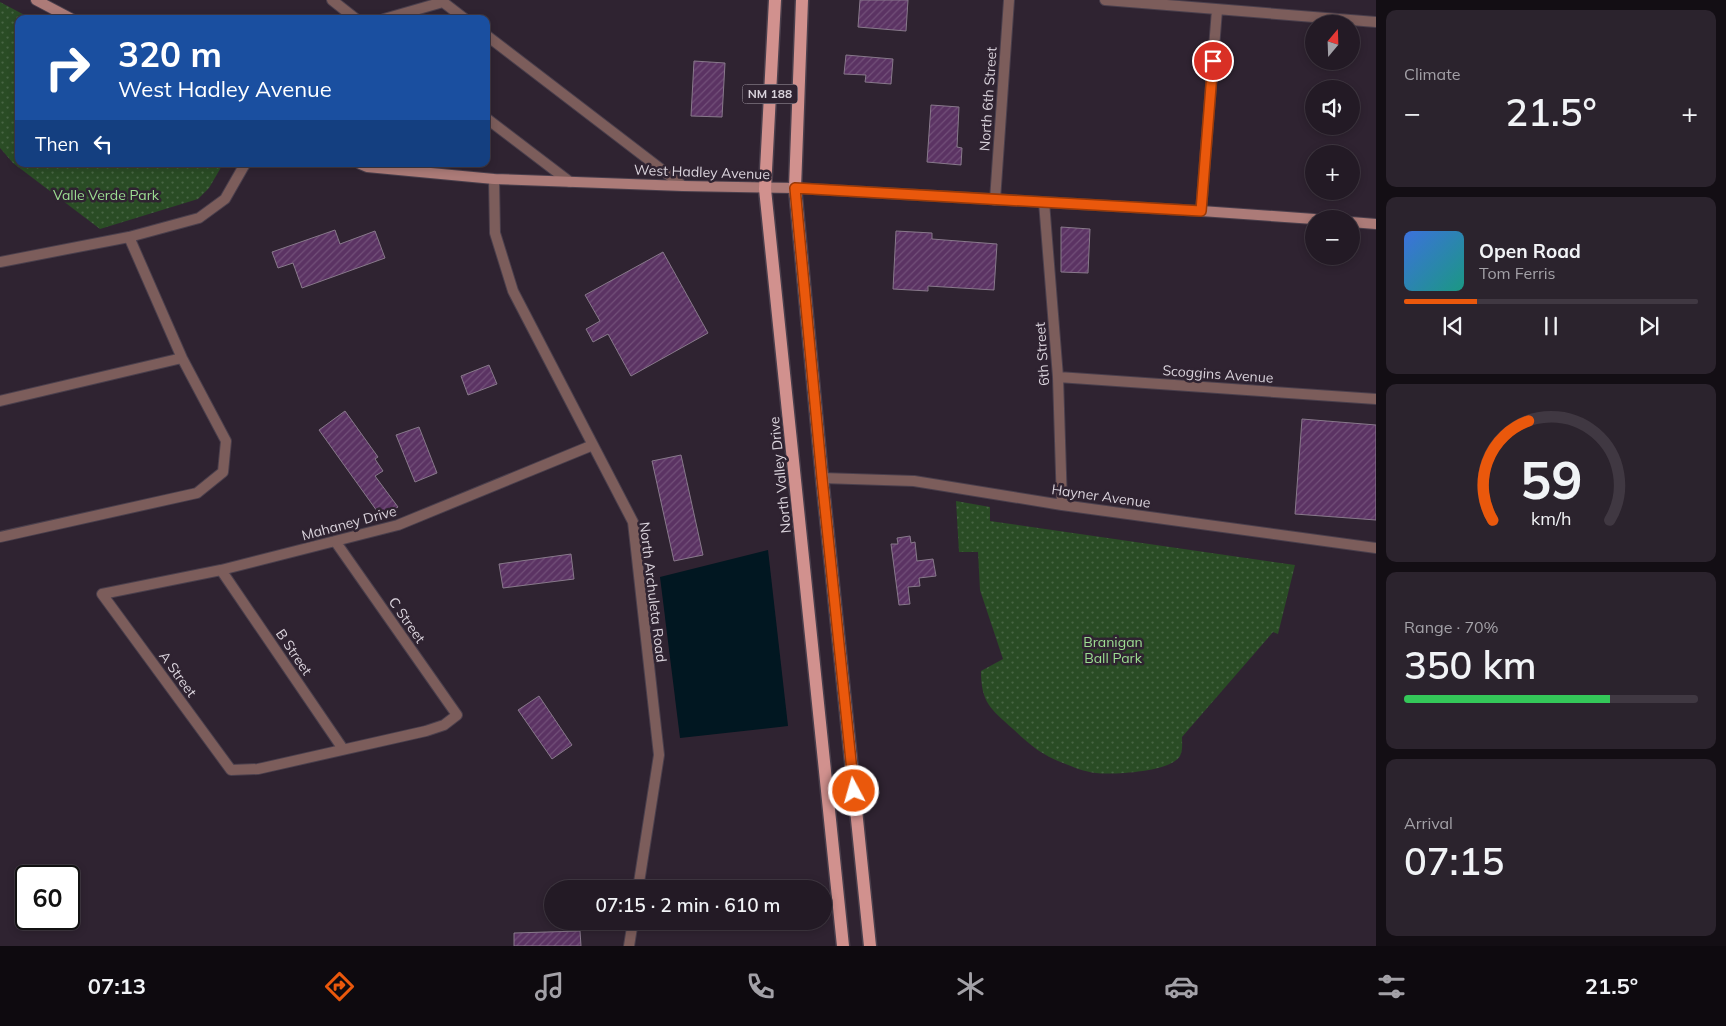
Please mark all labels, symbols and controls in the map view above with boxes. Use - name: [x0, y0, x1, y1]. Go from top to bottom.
- north arrow: [1305, 15, 1360, 70]
- map controls: [1305, 15, 1360, 265]
- text: 320 m: [118, 32, 222, 76]
- icon: right: [35, 35, 100, 100]
- pin: [1192, 40, 1234, 82]
- street label: North 6th Street: [975, 46, 1001, 152]
- icon: arrive: [1199, 47, 1227, 75]
- text: Climate: [1404, 64, 1460, 84]
- text: West Hadley Avenue: [118, 75, 332, 103]
- button: sound: [1305, 80, 1360, 135]
- road number: NM 188: [742, 85, 798, 104]
- text: 21.5°: [1505, 88, 1597, 136]
- text: −: [1404, 95, 1421, 130]
- text: +: [1681, 95, 1698, 130]
- icon: left: [89, 130, 117, 158]
- text: Then: [35, 132, 79, 156]
- button: +: [1305, 145, 1360, 200]
- street label: West Hadley Avenue: [634, 161, 770, 183]
- park label: Valle Verde Park: [53, 186, 160, 204]
- button: −: [1305, 210, 1360, 265]
- text: Open Road: [1479, 239, 1581, 263]
- text: Tom Ferris: [1479, 263, 1556, 283]
- icon: previous: [1439, 312, 1467, 340]
- icon: pause: [1537, 312, 1565, 340]
- icon: next: [1635, 312, 1663, 340]
- street label: 6th Street: [1031, 321, 1053, 386]
- street label: Scoggins Avenue: [1162, 361, 1274, 387]
- street label: North Valley Drive: [765, 416, 795, 534]
- text: 59: [1520, 447, 1582, 512]
- street label: Hayner Avenue: [1050, 480, 1152, 512]
- street label: Mahaney Drive: [300, 502, 398, 544]
- text: km/h: [1531, 507, 1571, 529]
- street label: North Archuleta Road: [635, 521, 671, 663]
- street label: C Street: [385, 594, 429, 647]
- text: Range · 70%: [1404, 617, 1499, 637]
- street label: B Street: [272, 625, 316, 679]
- park label: Branigan Ball Park: [1083, 633, 1143, 667]
- text: 350 km: [1404, 641, 1537, 689]
- street label: A Street: [155, 647, 201, 701]
- position arrow: [827, 764, 879, 816]
- text: Arrival: [1404, 813, 1453, 833]
- text: 07:15: [1404, 837, 1504, 885]
- speed limit sign: 60: [15, 865, 80, 930]
- text: 07:15 · 2 min · 610 m: [595, 893, 781, 917]
- icon: directions: [322, 969, 357, 1004]
- icon: music: [532, 969, 567, 1004]
- icon: phone: [743, 969, 778, 1004]
- icon: climate: [953, 969, 988, 1004]
- icon: car: [1164, 969, 1199, 1004]
- icon: filters: [1374, 969, 1409, 1004]
- text: 07:13: [88, 972, 146, 1000]
- text: 21.5°: [1585, 972, 1638, 1000]

